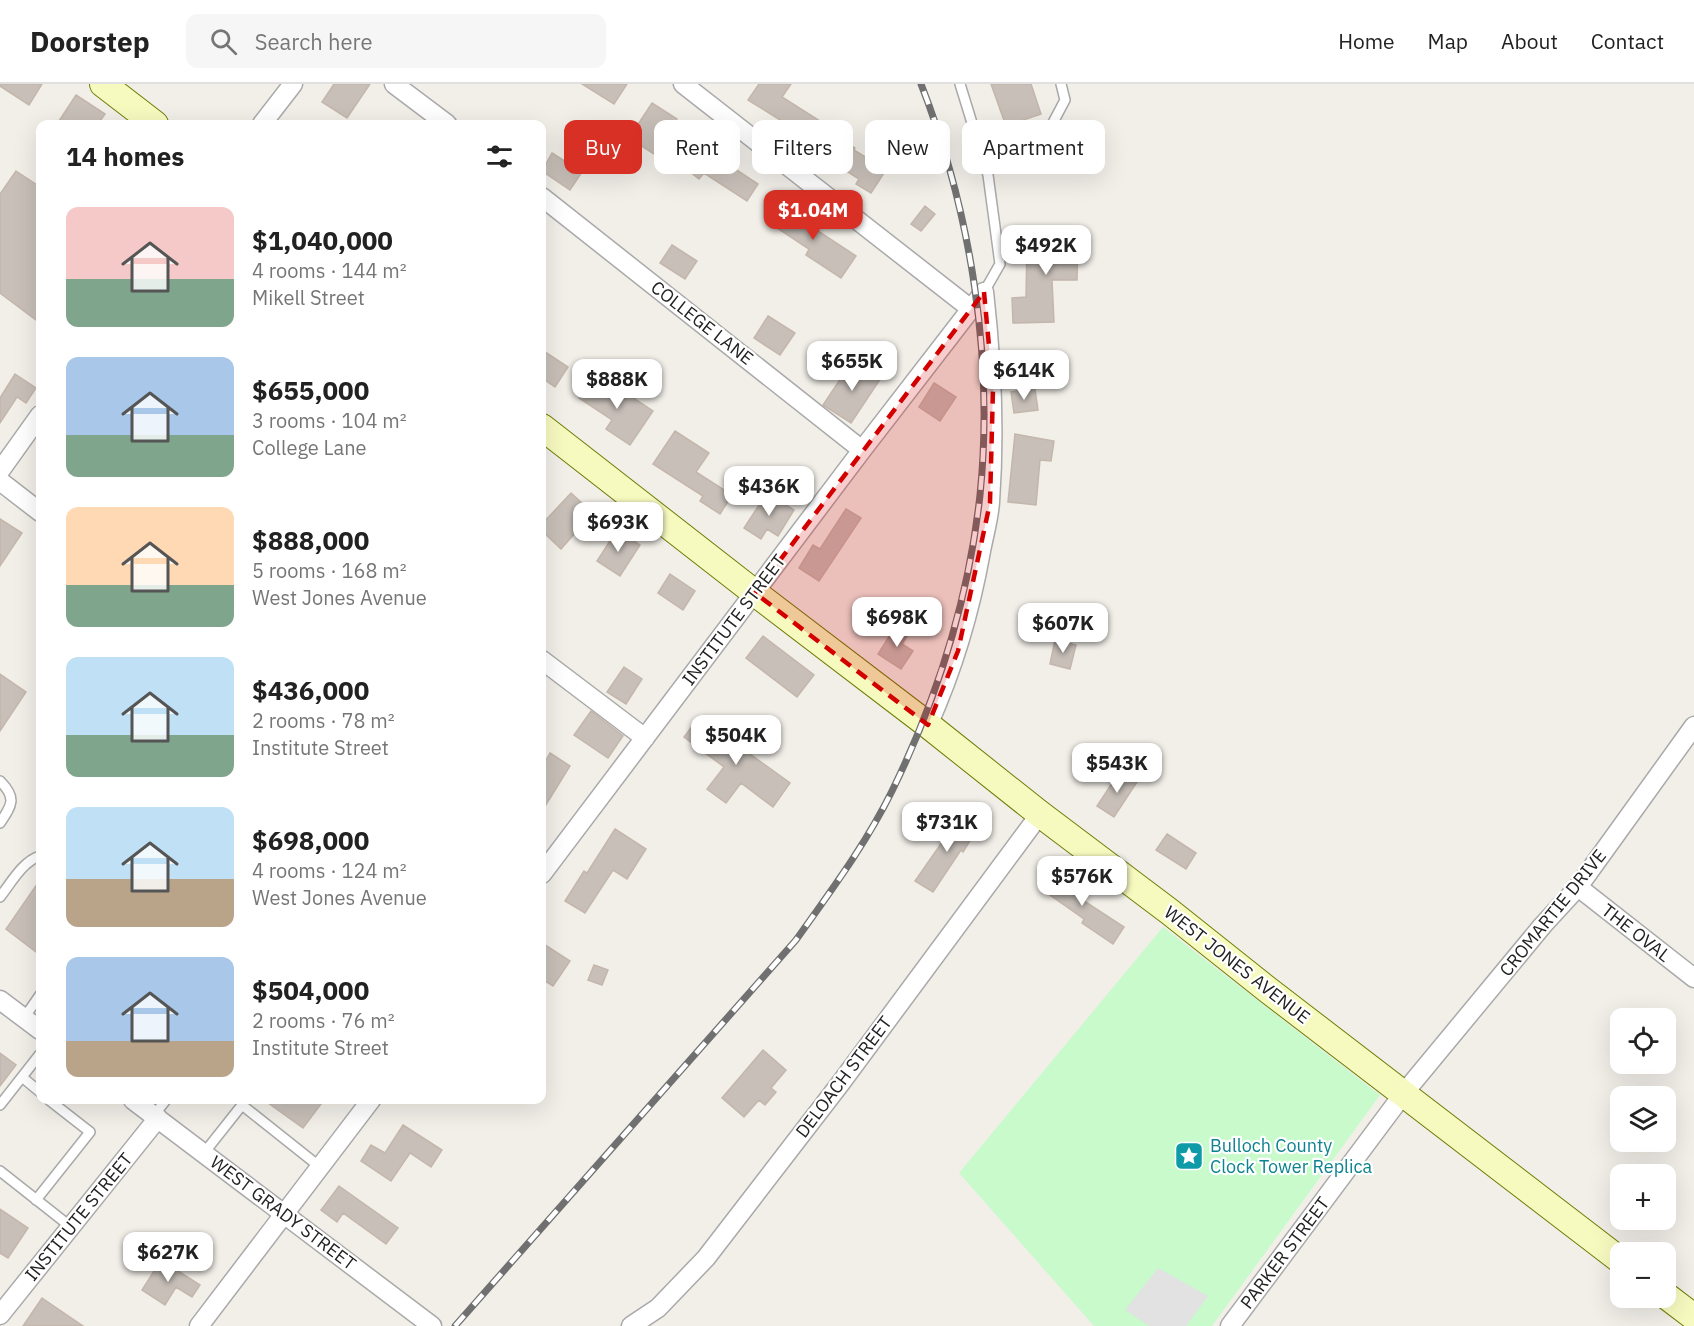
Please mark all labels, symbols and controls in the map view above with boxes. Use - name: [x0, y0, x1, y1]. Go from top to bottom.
- search box: [186, 14, 606, 68]
- text: Doorstep: [30, 23, 150, 60]
- icon: search: [207, 25, 240, 58]
- text: Search here: [255, 27, 373, 56]
- text: Home: [1338, 27, 1395, 55]
- text: Map: [1428, 27, 1468, 55]
- text: About: [1501, 27, 1558, 55]
- text: Contact: [1591, 27, 1664, 55]
- chip: Buy: [564, 120, 642, 174]
- chip: Rent: [654, 120, 740, 174]
- chip: Filters: [752, 120, 853, 174]
- chip: New: [865, 120, 950, 174]
- chip: Apartment: [962, 120, 1105, 174]
- text: 14 homes: [66, 139, 184, 173]
- icon: filters: [483, 140, 516, 173]
- pin: $1.04M: [764, 190, 862, 241]
- text: $1.04M: [778, 196, 848, 223]
- text: $1,040,000: [252, 223, 393, 257]
- pin: $492K: [1004, 225, 1088, 276]
- icon: home: [114, 231, 186, 303]
- text: $492K: [1015, 231, 1077, 258]
- text: 4 rooms · 144 m²: [252, 257, 407, 284]
- street label: COLLEGE LANE: [647, 275, 758, 370]
- text: Mikell Street: [252, 284, 365, 311]
- pin: $655K: [810, 341, 894, 392]
- text: $655K: [821, 347, 883, 374]
- pin: $614K: [982, 350, 1066, 401]
- text: $614K: [993, 356, 1055, 383]
- pin: $888K: [575, 359, 659, 410]
- text: $888K: [586, 365, 648, 392]
- text: $655,000: [252, 373, 369, 407]
- icon: home: [114, 381, 186, 453]
- text: 3 rooms · 104 m²: [252, 407, 407, 434]
- text: College Lane: [252, 434, 367, 461]
- pin: $436K: [727, 466, 811, 517]
- text: $436K: [738, 472, 800, 499]
- pin: $693K: [576, 502, 660, 553]
- text: $693K: [587, 508, 649, 535]
- text: $888,000: [252, 523, 369, 557]
- icon: home: [114, 531, 186, 603]
- street label: INSTITUTE STREET: [677, 550, 790, 690]
- text: 5 rooms · 168 m²: [252, 557, 407, 584]
- text: West Jones Avenue: [252, 584, 427, 611]
- pin: $698K: [855, 597, 939, 648]
- text: $698K: [866, 603, 928, 630]
- pin: $607K: [1021, 603, 1105, 654]
- text: $607K: [1032, 609, 1094, 636]
- text: $436,000: [252, 673, 369, 707]
- icon: home: [114, 681, 186, 753]
- text: 2 rooms · 78 m²: [252, 707, 395, 734]
- pin: $504K: [694, 715, 778, 766]
- text: $504K: [705, 721, 767, 748]
- text: Institute Street: [252, 734, 389, 761]
- pin: $543K: [1075, 743, 1159, 794]
- text: $543K: [1086, 749, 1148, 776]
- pin: $731K: [905, 802, 989, 853]
- text: $731K: [916, 808, 978, 835]
- text: $698,000: [252, 823, 369, 857]
- icon: home: [114, 831, 186, 903]
- street label: CROMARTIE DRIVE: [1494, 844, 1611, 981]
- pin: $576K: [1040, 856, 1124, 907]
- text: 4 rooms · 124 m²: [252, 857, 407, 884]
- text: $576K: [1051, 862, 1113, 889]
- text: West Jones Avenue: [252, 884, 427, 911]
- street label: THE OVAL: [1597, 899, 1675, 967]
- street label: WEST JONES AVENUE: [1160, 900, 1315, 1029]
- text: $504,000: [252, 973, 369, 1007]
- icon: home: [114, 981, 186, 1053]
- text: 2 rooms · 76 m²: [252, 1007, 395, 1034]
- map controls: [1610, 1008, 1676, 1308]
- button: locate: [1610, 1008, 1676, 1074]
- street label: DELOACH STREET: [790, 1011, 897, 1142]
- text: Institute Street: [252, 1034, 389, 1061]
- button: layers: [1610, 1086, 1676, 1152]
- place label: Bulloch County Clock Tower Replica: [1210, 1134, 1373, 1178]
- place icon: Bulloch County Clock Tower Replica: [1173, 1140, 1205, 1172]
- street label: INSTITUTE STREET: [20, 1148, 137, 1285]
- street label: WEST GRADY STREET: [206, 1150, 361, 1275]
- button: +: [1610, 1164, 1676, 1230]
- street label: PARKER STREET: [1235, 1192, 1334, 1313]
- pin: $627K: [126, 1232, 210, 1283]
- text: $627K: [137, 1238, 199, 1265]
- button: −: [1610, 1242, 1676, 1308]

